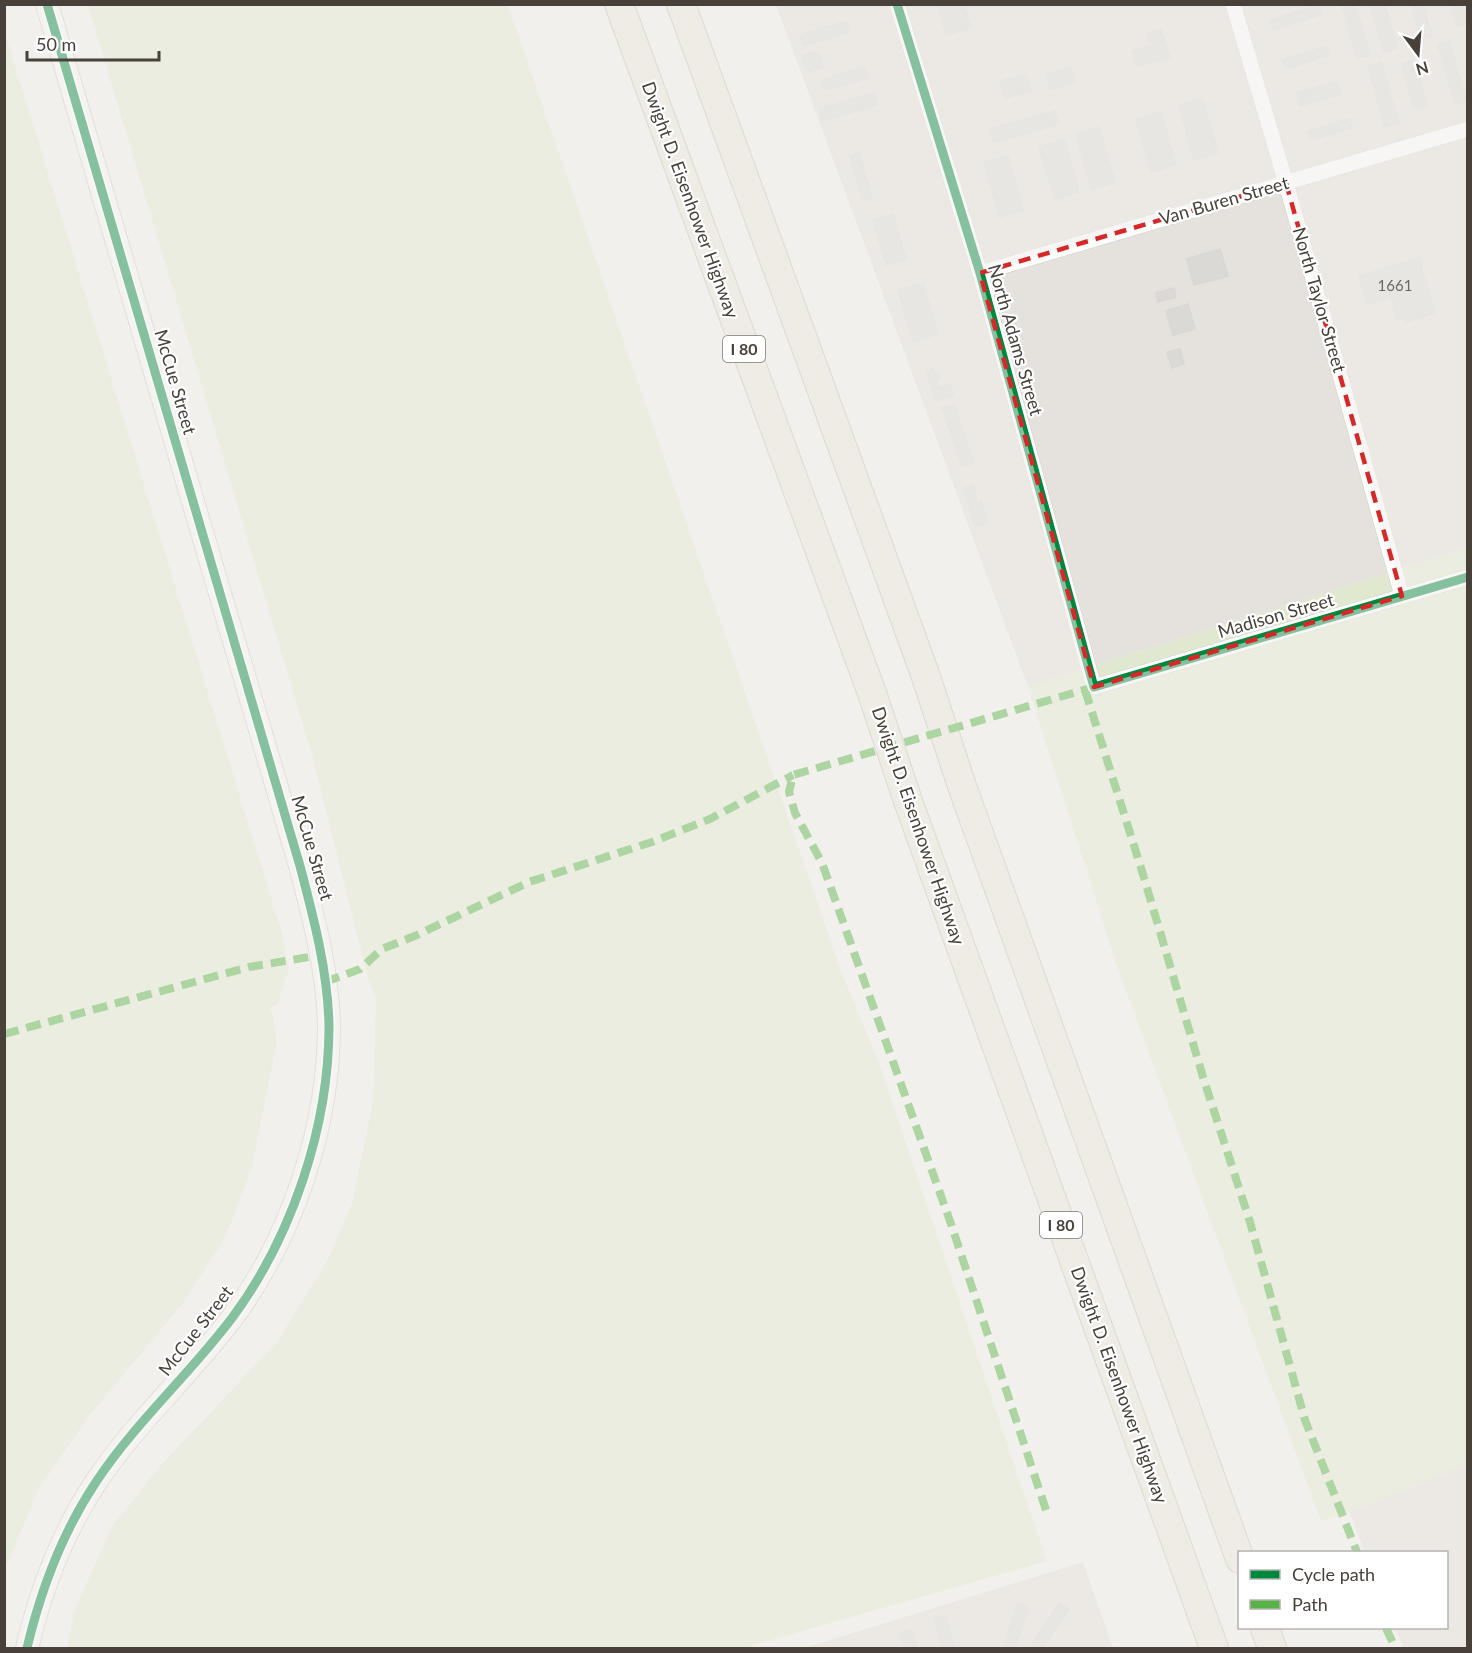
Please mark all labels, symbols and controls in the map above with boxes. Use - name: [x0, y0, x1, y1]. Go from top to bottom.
- scale bar: [27, 24, 159, 62]
- north arrow: [1388, 24, 1448, 84]
- text: 50 m: [36, 33, 76, 55]
- text: N: [1414, 58, 1431, 80]
- street label: Dwight D. Eisenhower Highway: [638, 78, 744, 322]
- street label: Van Buren Street: [1156, 171, 1292, 229]
- street label: North Taylor Street: [1289, 225, 1351, 375]
- street label: North Adams Street: [984, 262, 1048, 418]
- house number: 1661: [1378, 276, 1412, 294]
- street label: McCue Street: [150, 327, 202, 437]
- road number: I 80: [723, 336, 765, 362]
- street label: Madison Street: [1215, 588, 1337, 642]
- street label: Dwight D. Eisenhower Highway: [868, 704, 970, 948]
- street label: McCue Street: [287, 793, 339, 903]
- road number: I 80: [1040, 1212, 1082, 1238]
- street label: Dwight D. Eisenhower Highway: [1067, 1263, 1173, 1507]
- street label: McCue Street: [153, 1281, 238, 1380]
- legend: [1238, 1551, 1448, 1629]
- text: Cycle path: [1292, 1563, 1375, 1585]
- text: Path: [1292, 1593, 1328, 1615]

